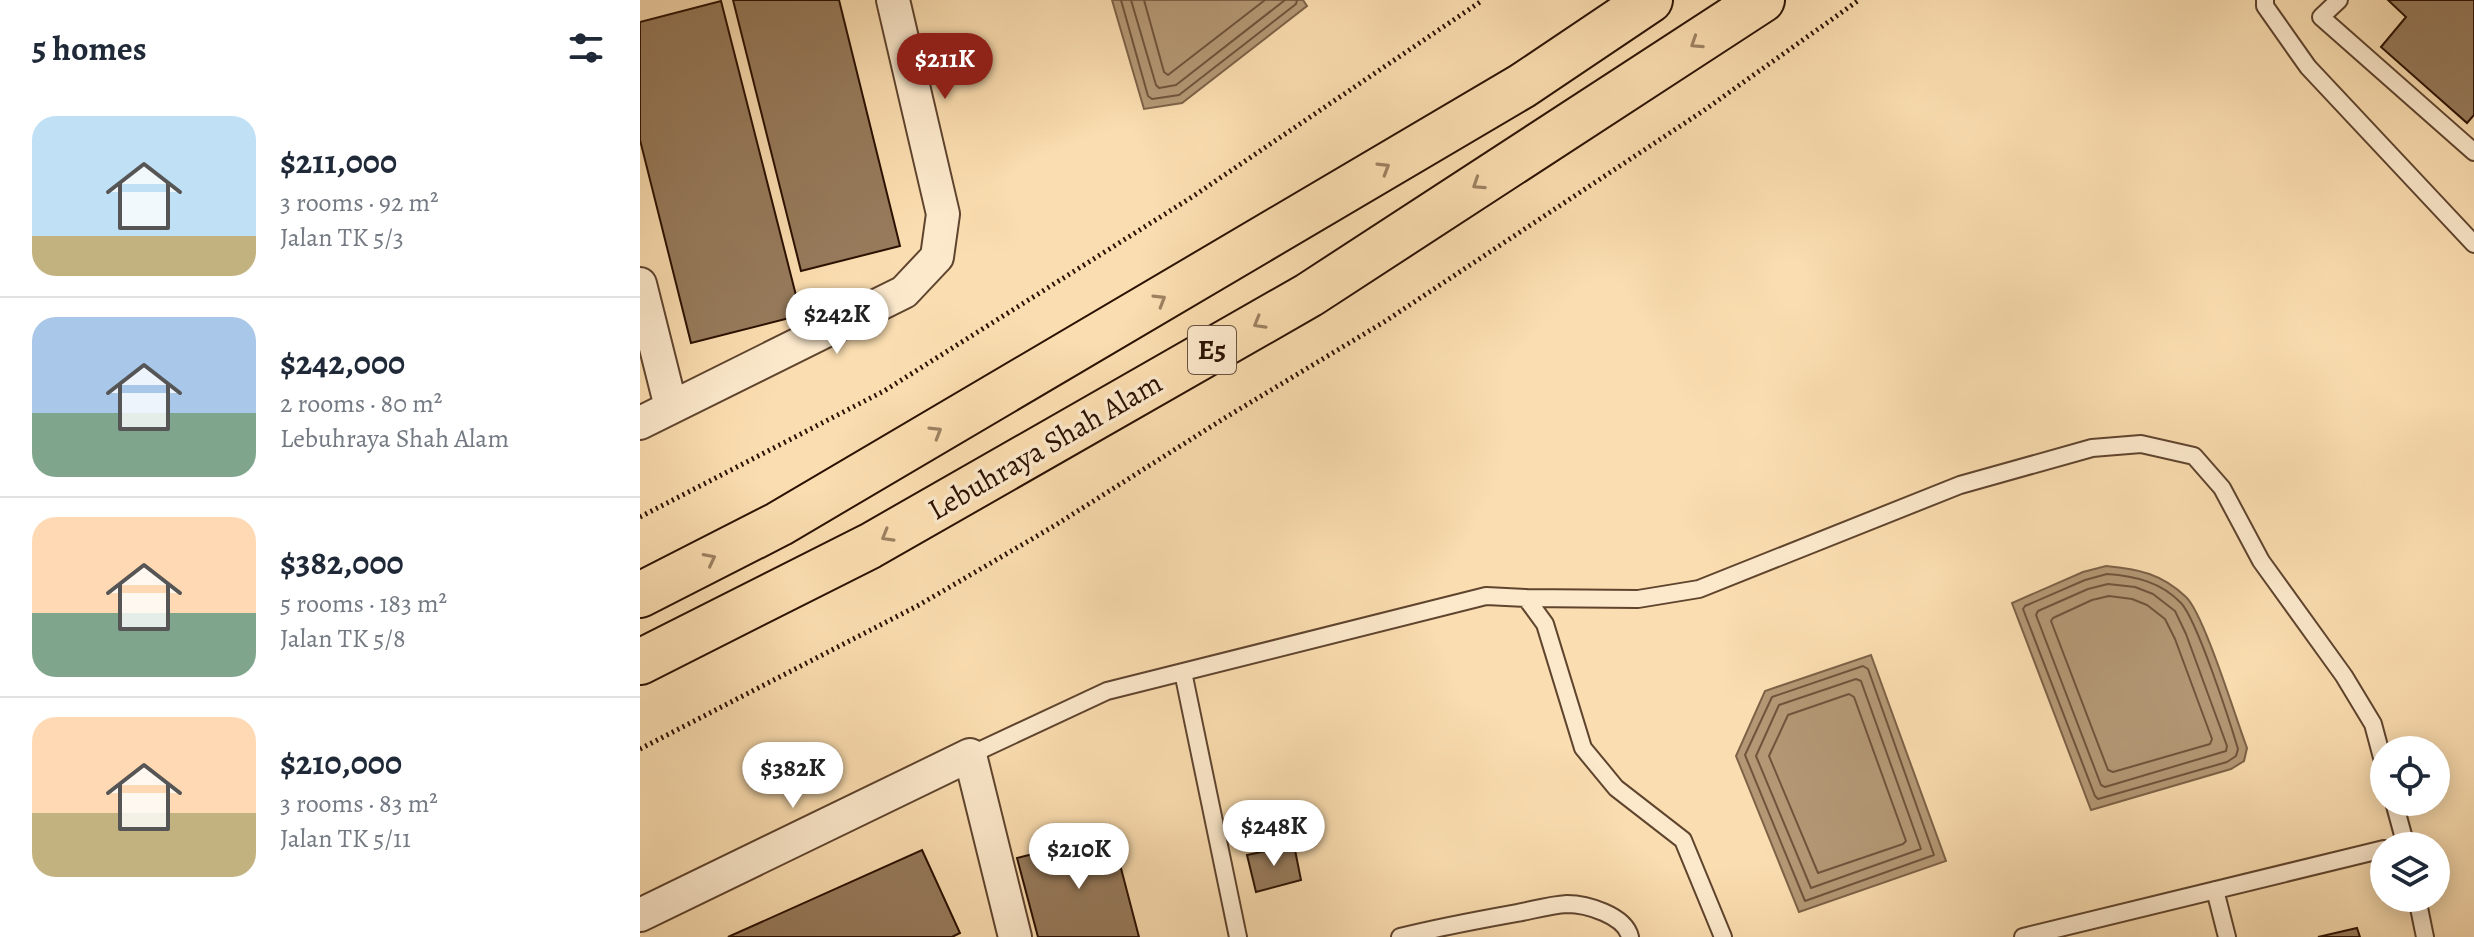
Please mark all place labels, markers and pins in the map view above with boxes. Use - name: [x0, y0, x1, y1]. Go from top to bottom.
- pin: $211K: [889, 33, 1001, 101]
- pin: $242K: [781, 288, 893, 356]
- pin: $382K: [737, 742, 849, 810]
- pin: $248K: [1218, 800, 1330, 868]
- pin: $210K: [1023, 823, 1135, 891]

